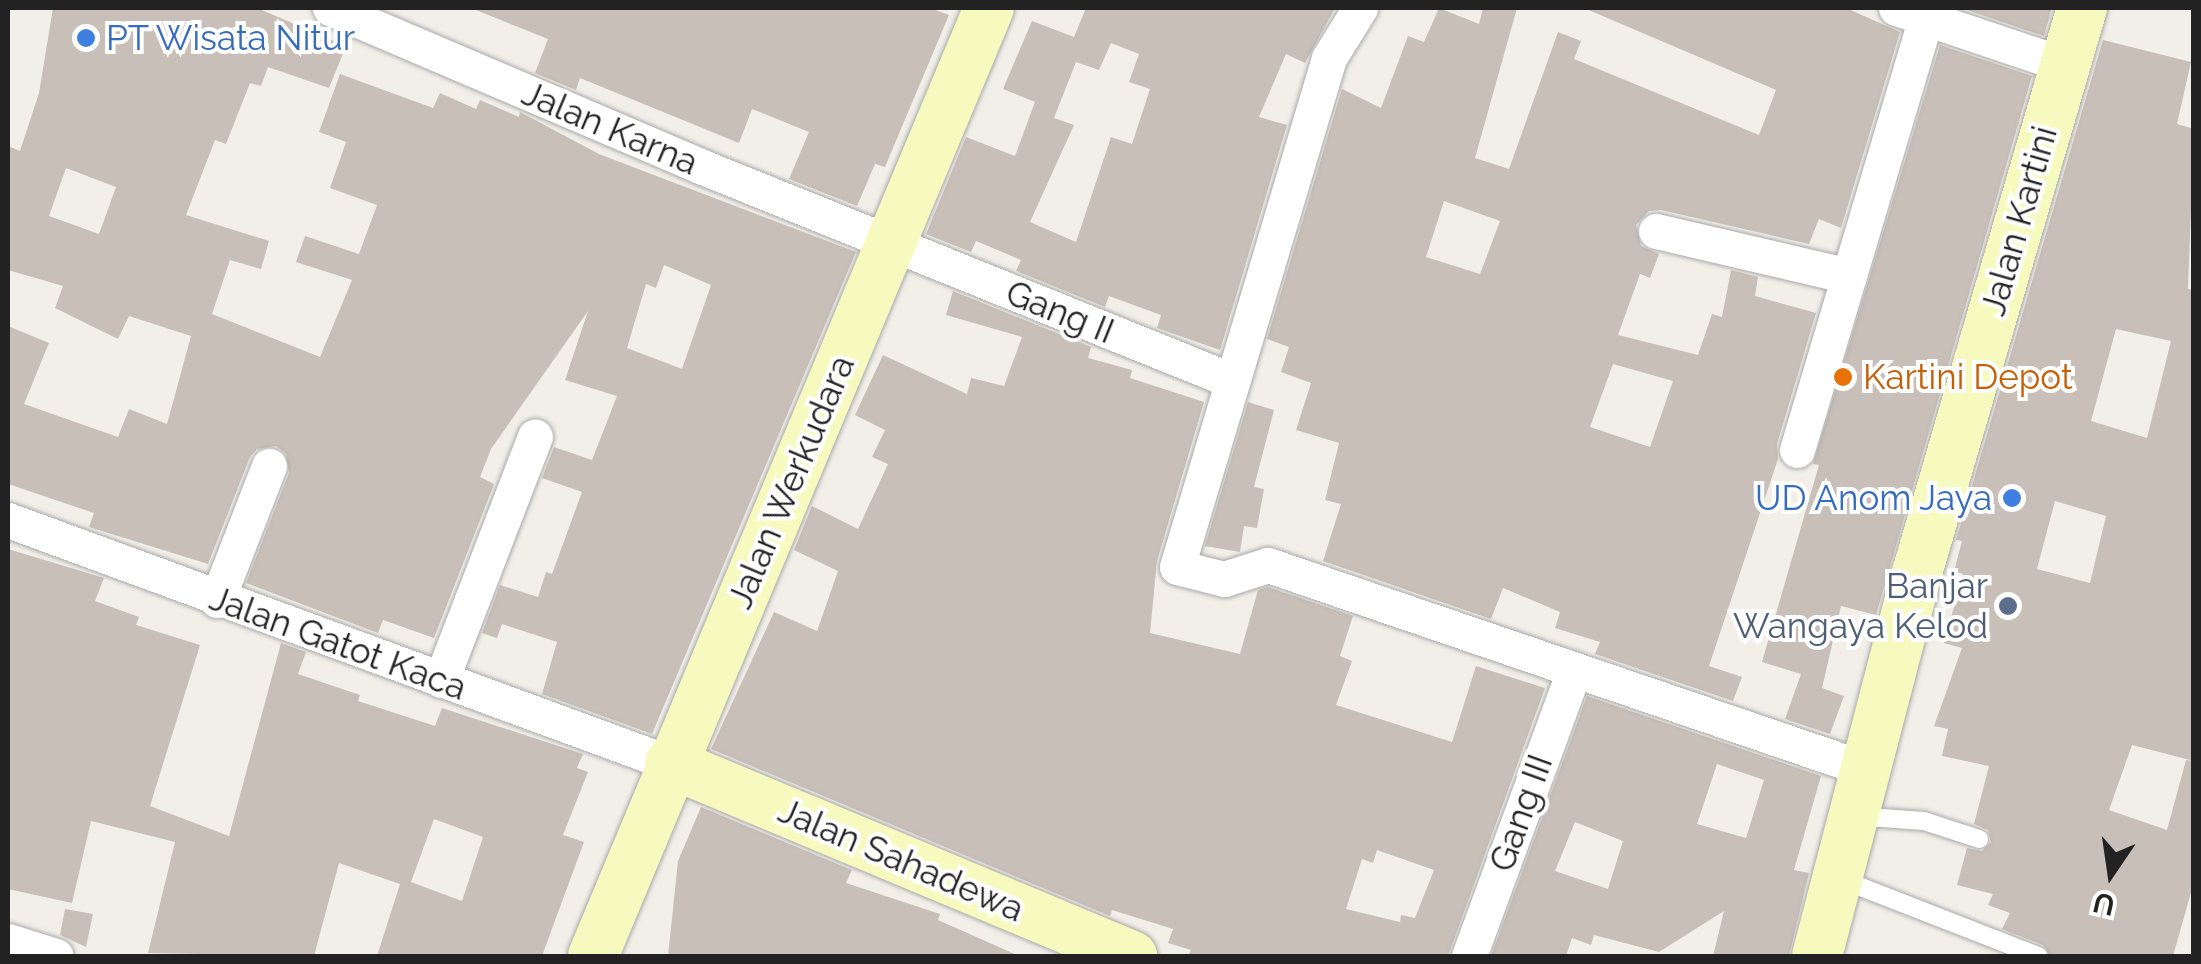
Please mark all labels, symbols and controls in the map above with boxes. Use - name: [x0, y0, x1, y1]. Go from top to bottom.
- place label: PT Wisata Nitur: [106, 17, 357, 59]
- marker: PT Wisata Nitur: [75, 27, 97, 49]
- street label: Jalan Karna: [516, 72, 704, 184]
- street label: Jalan Kartini: [1972, 122, 2066, 320]
- street label: Gang II: [1000, 271, 1120, 353]
- street label: Jalan Werkudara: [719, 349, 863, 615]
- place label: Kartini Depot: [1863, 356, 2073, 398]
- marker: Kartini Depot: [1832, 366, 1854, 388]
- place label: UD Anom Jaya: [1753, 477, 1992, 519]
- marker: UD Anom Jaya: [2001, 487, 2023, 509]
- place label: Banjar Wangaya Kelod: [1733, 565, 1988, 647]
- street label: Jalan Gatot Kaca: [204, 577, 472, 709]
- marker: Banjar Wangaya Kelod: [1997, 595, 2019, 617]
- street label: Gang III: [1481, 749, 1561, 877]
- street label: Jalan Sahadewa: [772, 789, 1030, 931]
- north arrow: [2061, 824, 2161, 924]
- text: U: [2090, 885, 2118, 922]

